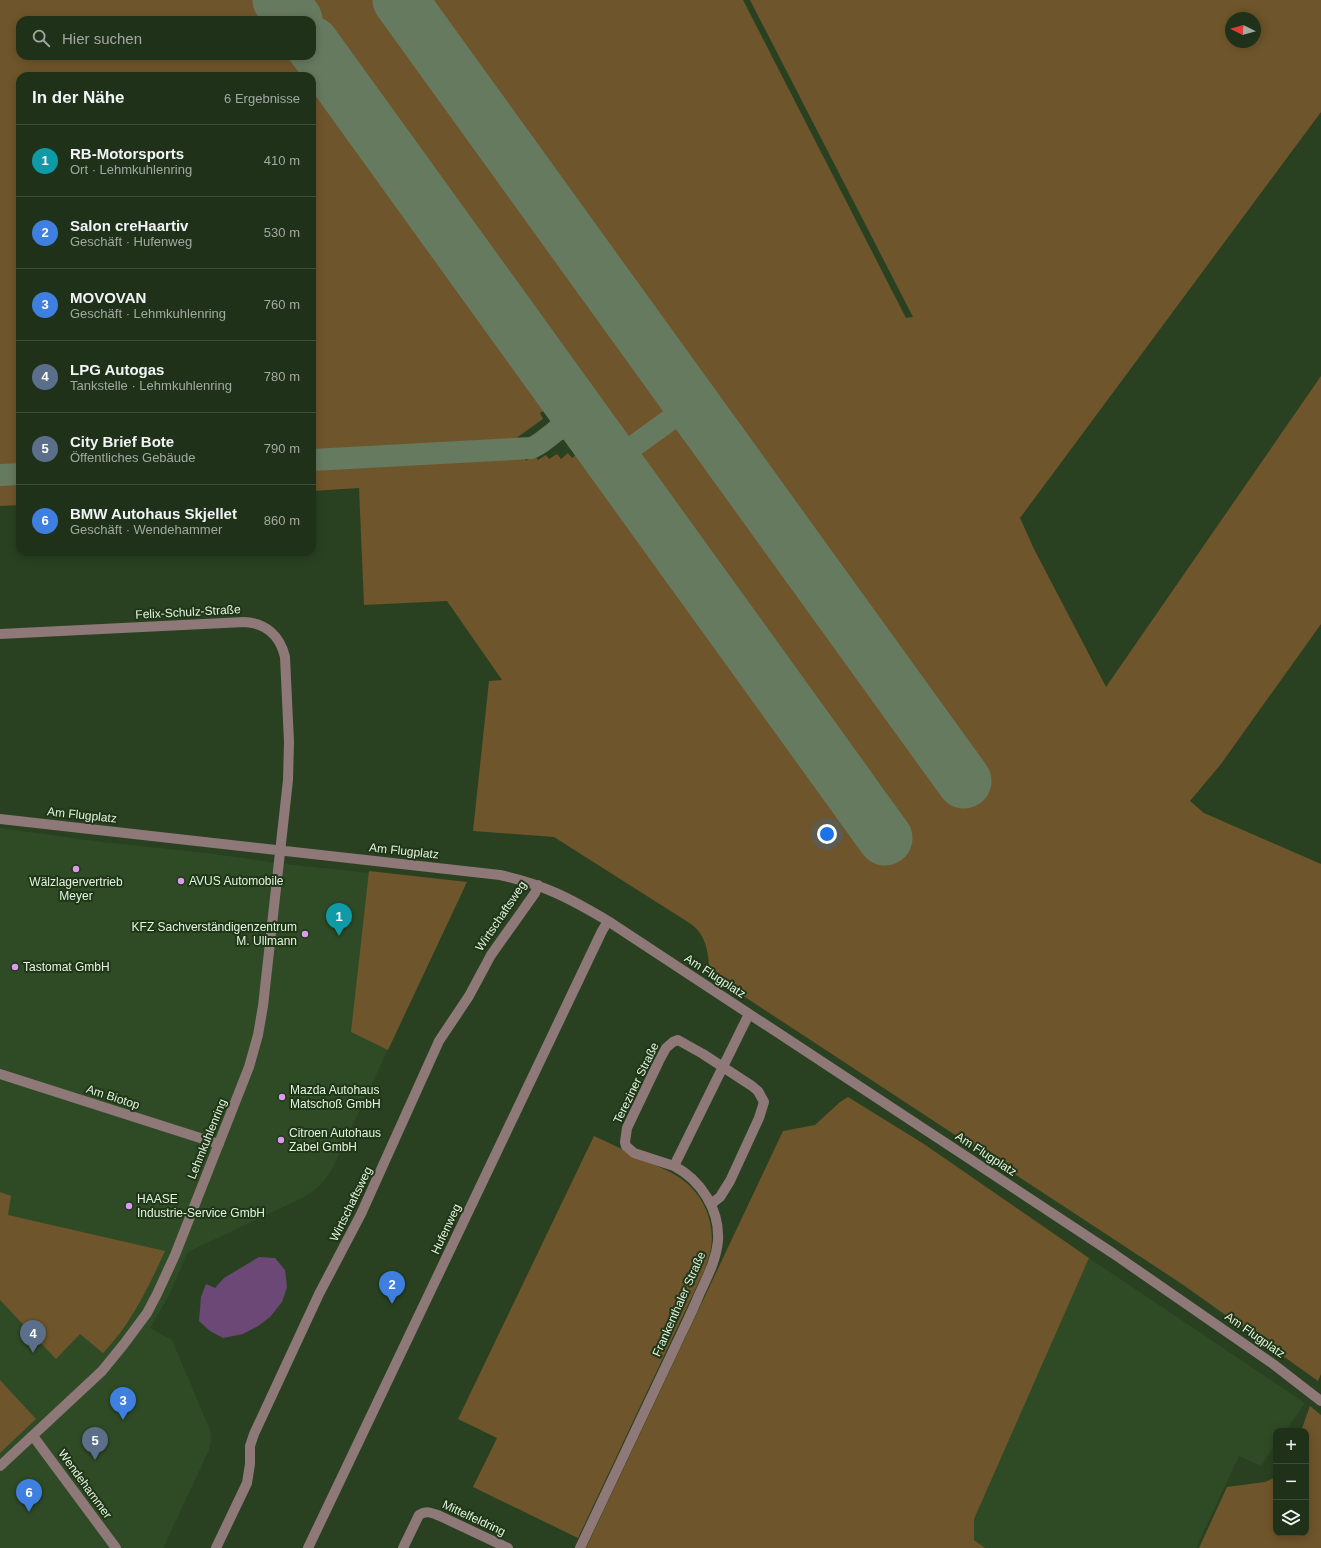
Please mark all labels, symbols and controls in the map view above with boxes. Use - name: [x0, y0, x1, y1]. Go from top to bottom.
- north arrow: [1225, 12, 1261, 48]
- search box: [16, 16, 316, 60]
- icon: search: [30, 27, 52, 49]
- text: Hier suchen: [62, 30, 142, 47]
- text: In der Nähe: [32, 88, 125, 107]
- text: 6 Ergebnisse: [224, 91, 300, 106]
- text: RB-Motorsports: [70, 145, 184, 162]
- text: 1: [41, 153, 49, 168]
- text: 410 m: [264, 153, 300, 168]
- text: Ort · Lehmkuhlenring: [70, 162, 192, 177]
- text: Salon creHaartiv: [70, 217, 188, 234]
- text: 2: [41, 225, 49, 240]
- text: 530 m: [264, 225, 300, 240]
- text: Geschäft · Hufenweg: [70, 234, 192, 249]
- text: MOVOVAN: [70, 289, 146, 306]
- text: 3: [41, 297, 49, 312]
- text: 760 m: [264, 297, 300, 312]
- text: Geschäft · Lehmkuhlenring: [70, 306, 226, 321]
- text: LPG Autogas: [70, 361, 164, 378]
- text: 4: [41, 369, 49, 384]
- text: 780 m: [264, 369, 300, 384]
- text: Tankstelle · Lehmkuhlenring: [70, 378, 232, 393]
- text: City Brief Bote: [70, 433, 174, 450]
- text: 5: [41, 441, 49, 456]
- text: 790 m: [264, 441, 300, 456]
- text: Öffentliches Gebäude: [70, 450, 196, 465]
- text: BMW Autohaus Skjellet: [70, 505, 237, 522]
- text: 6: [41, 513, 49, 528]
- text: 860 m: [264, 513, 300, 528]
- text: Geschäft · Wendehammer: [70, 522, 222, 537]
- street label: Felix-Schulz-Straße: [135, 602, 241, 622]
- street label: Am Flugplatz: [46, 804, 118, 826]
- your location: [817, 824, 837, 844]
- street label: Am Flugplatz: [368, 840, 440, 862]
- marker: Wälzlagervertrieb Meyer: [71, 864, 81, 874]
- place label: AVUS Automobile: [189, 874, 284, 888]
- place label: Wälzlagervertrieb Meyer: [29, 875, 123, 903]
- marker: AVUS Automobile: [176, 876, 186, 886]
- street label: Wirtschaftsweg: [472, 878, 530, 954]
- pin: 1: [326, 903, 352, 936]
- place label: KFZ Sachverständigenzentrum M. Ullmann: [132, 920, 297, 948]
- marker: KFZ Sachverständigenzentrum M. Ullmann: [300, 929, 310, 939]
- street label: Am Flugplatz: [682, 951, 748, 1001]
- place label: Tastomat GmbH: [23, 960, 110, 974]
- marker: Tastomat GmbH: [10, 962, 20, 972]
- street label: Tereziner Straße: [610, 1040, 662, 1126]
- street label: Am Biotop: [85, 1082, 142, 1112]
- place label: Mazda Autohaus Matschoß GmbH: [290, 1083, 381, 1111]
- marker: Mazda Autohaus Matschoß GmbH: [277, 1092, 287, 1102]
- street label: Lehmkuhlenring: [185, 1097, 229, 1181]
- place label: Citroen Autohaus Zabel GmbH: [289, 1126, 381, 1154]
- street label: Am Flugplatz: [953, 1129, 1019, 1179]
- marker: Citroen Autohaus Zabel GmbH: [276, 1135, 286, 1145]
- street label: Wirtschaftsweg: [327, 1164, 375, 1244]
- place label: HAASE Industrie-Service GmbH: [137, 1192, 265, 1220]
- marker: HAASE Industrie-Service GmbH: [124, 1201, 134, 1211]
- street label: Hufenweg: [428, 1202, 464, 1256]
- street label: Frankenthaler Straße: [650, 1249, 709, 1359]
- pin: 2: [379, 1271, 405, 1304]
- street label: Am Flugplatz: [1222, 1309, 1288, 1361]
- pin: 4: [20, 1320, 46, 1353]
- pin: 3: [110, 1387, 136, 1420]
- pin: 5: [82, 1427, 108, 1460]
- map controls: [1273, 1428, 1309, 1536]
- button: +: [1273, 1428, 1309, 1464]
- street label: Wendehammer: [55, 1447, 115, 1521]
- button: −: [1273, 1464, 1309, 1500]
- pin: 6: [16, 1479, 42, 1512]
- street label: Mittelfeldring: [440, 1497, 508, 1539]
- button: layers: [1273, 1500, 1309, 1536]

